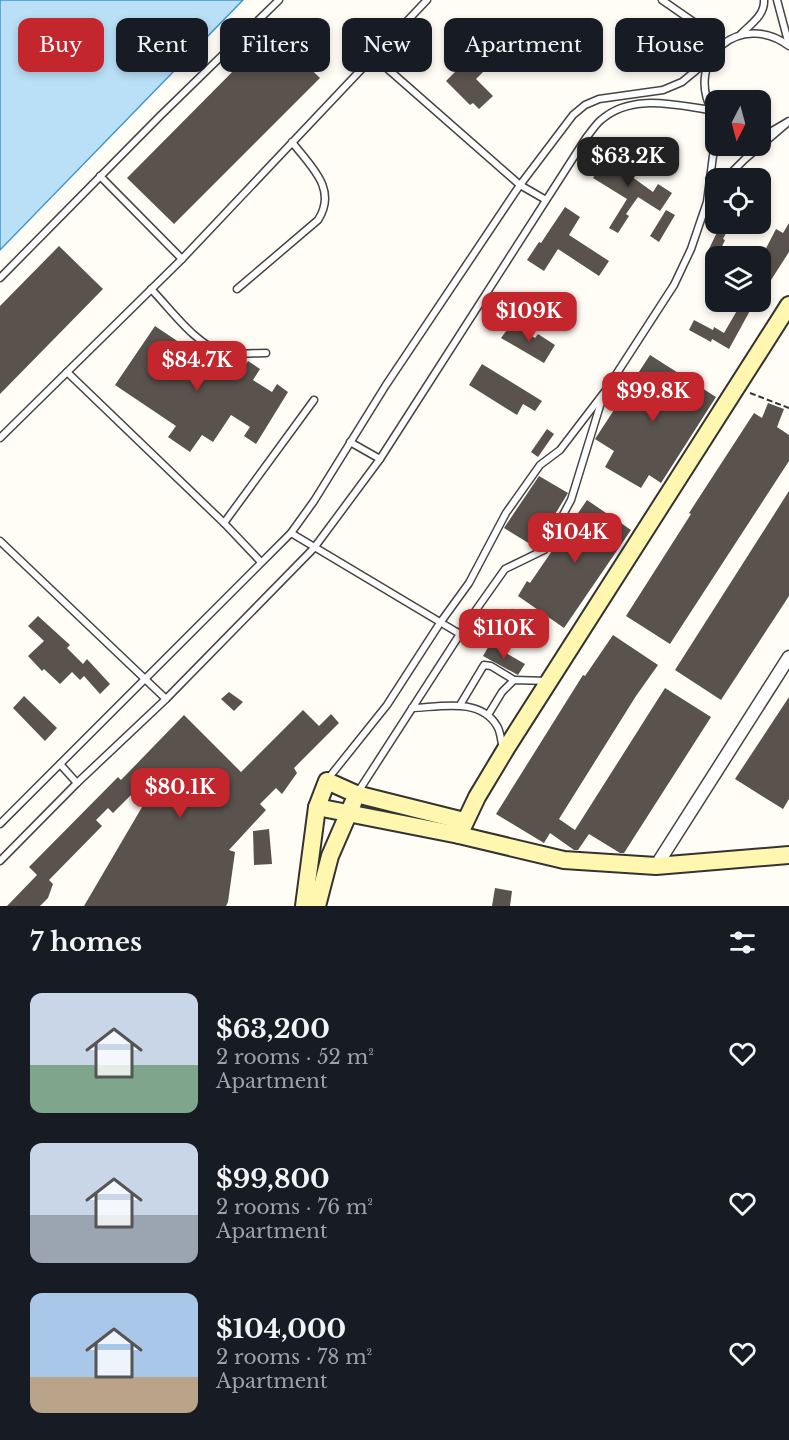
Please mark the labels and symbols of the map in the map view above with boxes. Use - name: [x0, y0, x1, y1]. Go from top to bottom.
- north arrow: [705, 90, 771, 156]
- pin: $63.2K: [579, 137, 677, 188]
- pin: $109K: [487, 292, 571, 343]
- pin: $84.7K: [148, 341, 246, 392]
- pin: $99.8K: [604, 372, 702, 423]
- pin: $104K: [533, 513, 617, 564]
- pin: $110K: [462, 609, 546, 660]
- pin: $80.1K: [131, 768, 229, 819]

